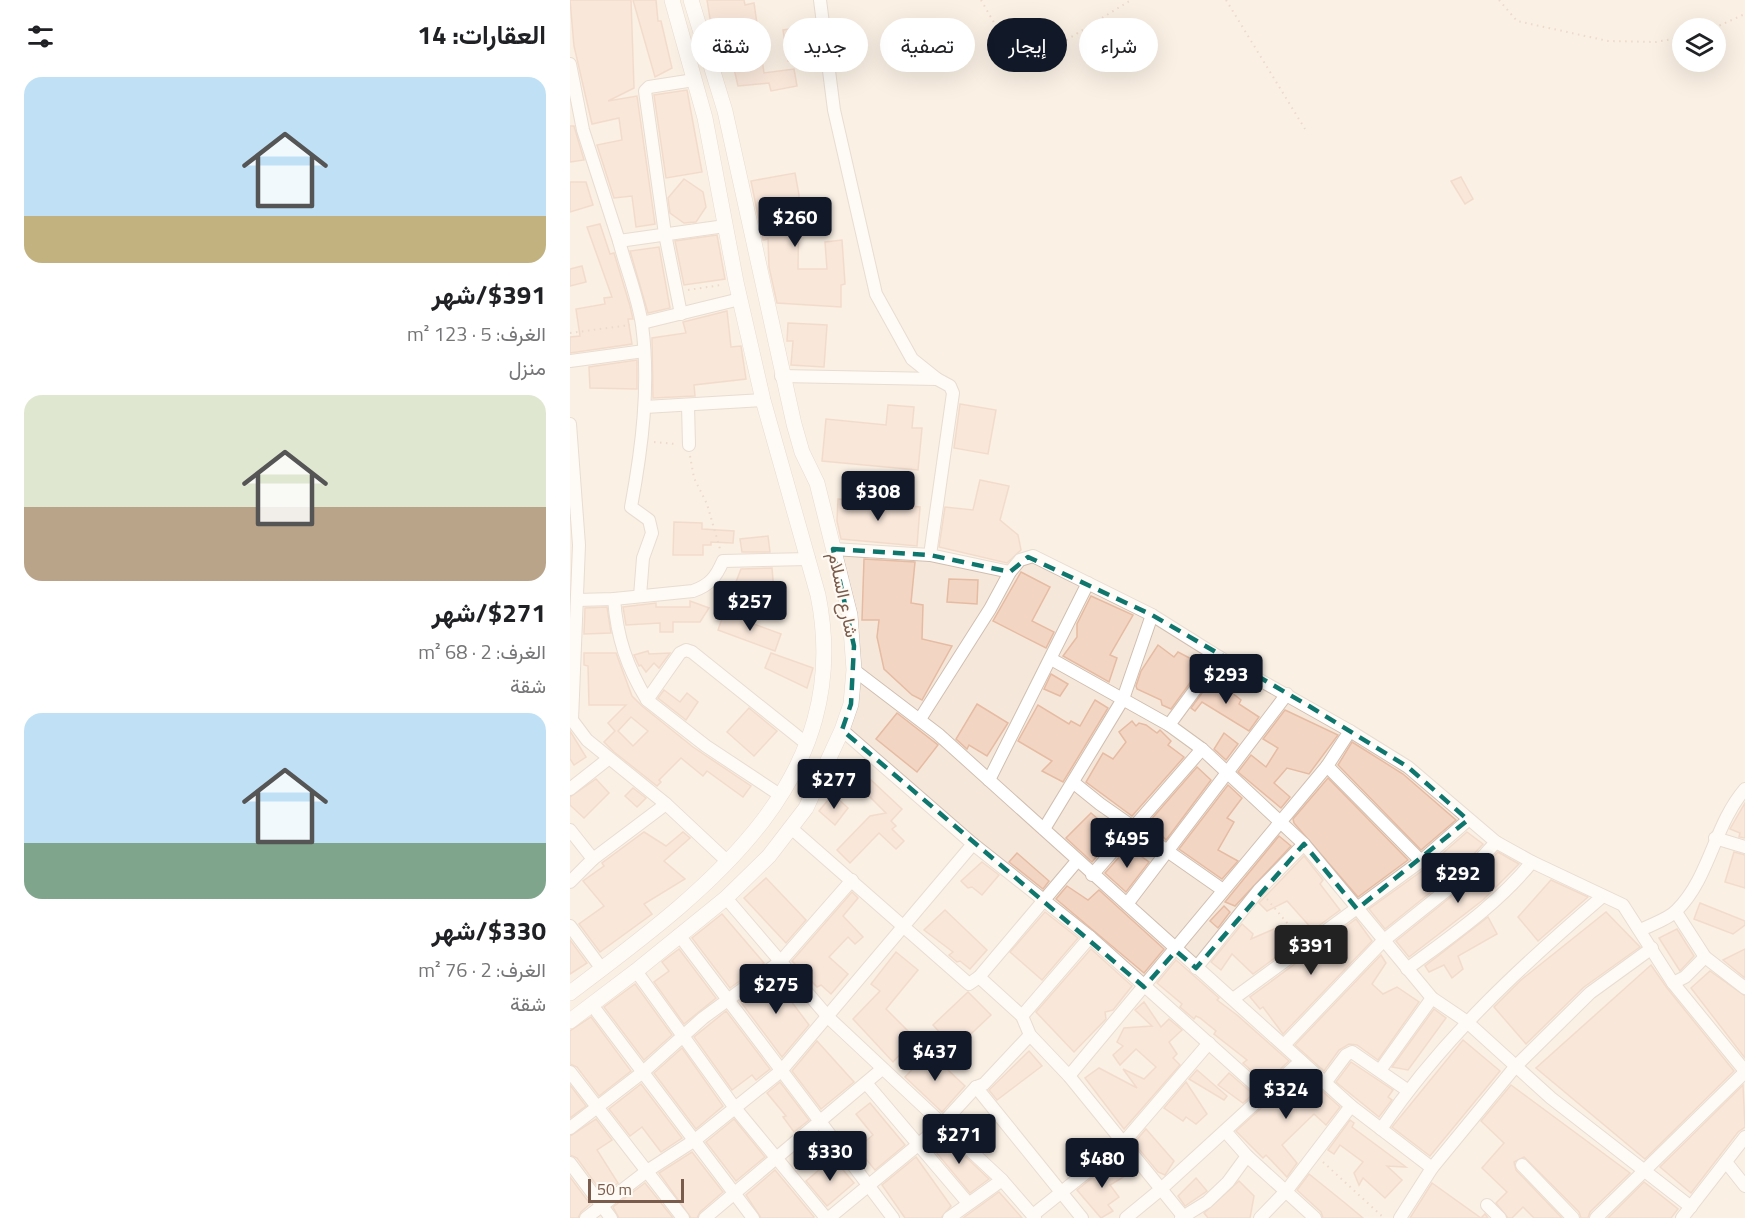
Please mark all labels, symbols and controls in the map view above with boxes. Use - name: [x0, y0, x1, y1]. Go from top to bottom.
- text: العقارات: 14: [417, 15, 546, 54]
- chip: شقة: [691, 18, 771, 72]
- chip: جديد: [783, 18, 868, 72]
- chip: تصفية: [880, 18, 975, 72]
- chip: إيجار: [987, 18, 1067, 72]
- chip: شراء: [1079, 18, 1158, 72]
- map controls: [1672, 18, 1726, 72]
- button: layers: [1672, 18, 1726, 72]
- icon: filters: [24, 20, 57, 53]
- icon: home: [231, 116, 339, 224]
- pin: $260: [759, 197, 831, 248]
- text: $260: [773, 201, 817, 232]
- text: $391/شهر: [432, 275, 546, 314]
- text: الغرف: 5 · 123 m²: [407, 318, 546, 349]
- text: منزل: [509, 352, 546, 383]
- icon: home: [231, 434, 339, 542]
- pin: $308: [842, 471, 914, 522]
- text: $308: [856, 475, 900, 506]
- street label: شارع السلام: [821, 550, 866, 640]
- pin: $257: [714, 581, 786, 632]
- text: $257: [728, 585, 772, 616]
- text: $271/شهر: [432, 593, 546, 632]
- text: الغرف: 2 · 68 m²: [418, 636, 546, 667]
- pin: $293: [1190, 654, 1262, 705]
- text: $293: [1204, 658, 1248, 689]
- text: شقة: [510, 670, 546, 701]
- icon: home: [231, 752, 339, 860]
- pin: $277: [798, 759, 870, 810]
- text: $277: [812, 763, 856, 794]
- pin: $495: [1091, 818, 1163, 869]
- text: $495: [1105, 822, 1149, 853]
- pin: $292: [1422, 853, 1494, 904]
- text: $292: [1436, 857, 1480, 888]
- text: $330/شهر: [432, 911, 546, 950]
- pin: $391: [1275, 925, 1347, 976]
- text: $391: [1289, 929, 1333, 960]
- text: الغرف: 2 · 76 m²: [418, 954, 546, 985]
- pin: $275: [740, 964, 812, 1015]
- text: $275: [754, 968, 798, 999]
- text: شقة: [510, 988, 546, 1019]
- pin: $437: [899, 1031, 971, 1082]
- text: $437: [913, 1035, 957, 1066]
- pin: $324: [1250, 1069, 1322, 1120]
- text: $324: [1264, 1073, 1308, 1104]
- pin: $271: [923, 1114, 995, 1165]
- text: $271: [937, 1118, 981, 1149]
- pin: $330: [794, 1131, 866, 1182]
- text: $330: [808, 1135, 852, 1166]
- pin: $480: [1066, 1138, 1138, 1189]
- text: $480: [1080, 1142, 1124, 1173]
- scale bar: [588, 1176, 684, 1204]
- text: 50 m: [597, 1177, 632, 1201]

